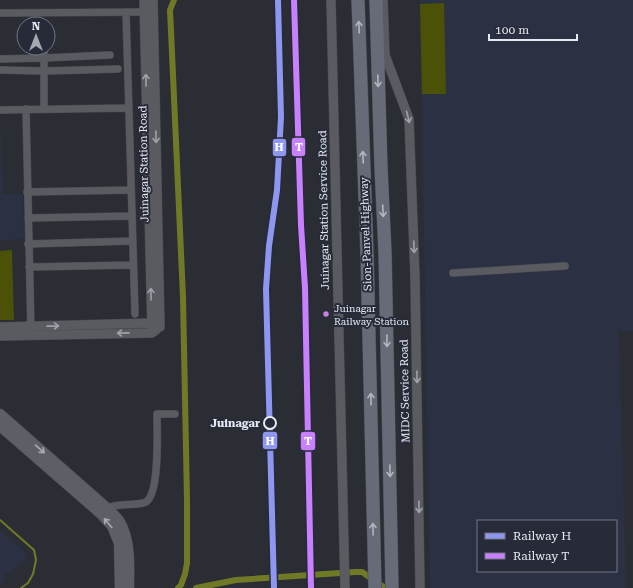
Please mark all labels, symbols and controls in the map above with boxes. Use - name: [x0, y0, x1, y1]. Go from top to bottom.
- north arrow: [16, 16, 56, 56]
- scale bar: [489, 16, 577, 42]
- text: N: [32, 20, 41, 33]
- one-way arrow: [355, 21, 363, 34]
- text: 100 m: [495, 23, 529, 37]
- one-way arrow: [142, 74, 150, 87]
- one-way arrow: [374, 74, 382, 87]
- street label: Juinagar Station Road: [136, 105, 152, 223]
- one-way arrow: [404, 111, 412, 124]
- one-way arrow: [152, 130, 160, 143]
- street label: Juinagar Station Service Road: [316, 130, 332, 290]
- line badge: T: [291, 137, 306, 157]
- line badge: H: [272, 138, 287, 157]
- text: H: [274, 141, 284, 154]
- text: T: [295, 141, 303, 154]
- one-way arrow: [359, 151, 367, 164]
- street label: Sion-Panvel Highway: [357, 176, 374, 291]
- one-way arrow: [379, 204, 387, 217]
- one-way arrow: [410, 240, 417, 253]
- one-way arrow: [147, 288, 155, 301]
- place label: Juinagar Railway Station: [334, 303, 410, 327]
- marker: Juinagar Railway Station: [321, 309, 331, 319]
- one-way arrow: [46, 322, 59, 329]
- one-way arrow: [117, 329, 130, 337]
- one-way arrow: [383, 334, 391, 347]
- street label: MIDC Service Road: [398, 339, 412, 443]
- one-way arrow: [413, 370, 420, 383]
- one-way arrow: [367, 393, 374, 406]
- marker: Juinagar: [263, 416, 277, 430]
- place label: Juinagar: [211, 417, 260, 430]
- line badge: H: [262, 431, 278, 450]
- line badge: T: [300, 431, 316, 451]
- text: H: [265, 435, 275, 448]
- text: T: [304, 435, 312, 448]
- one-way arrow: [35, 444, 45, 454]
- one-way arrow: [386, 464, 393, 477]
- one-way arrow: [415, 500, 423, 513]
- one-way arrow: [104, 517, 113, 528]
- legend: [477, 520, 617, 572]
- one-way arrow: [370, 523, 377, 536]
- text: Railway H: [513, 529, 571, 543]
- text: Railway T: [513, 549, 569, 563]

